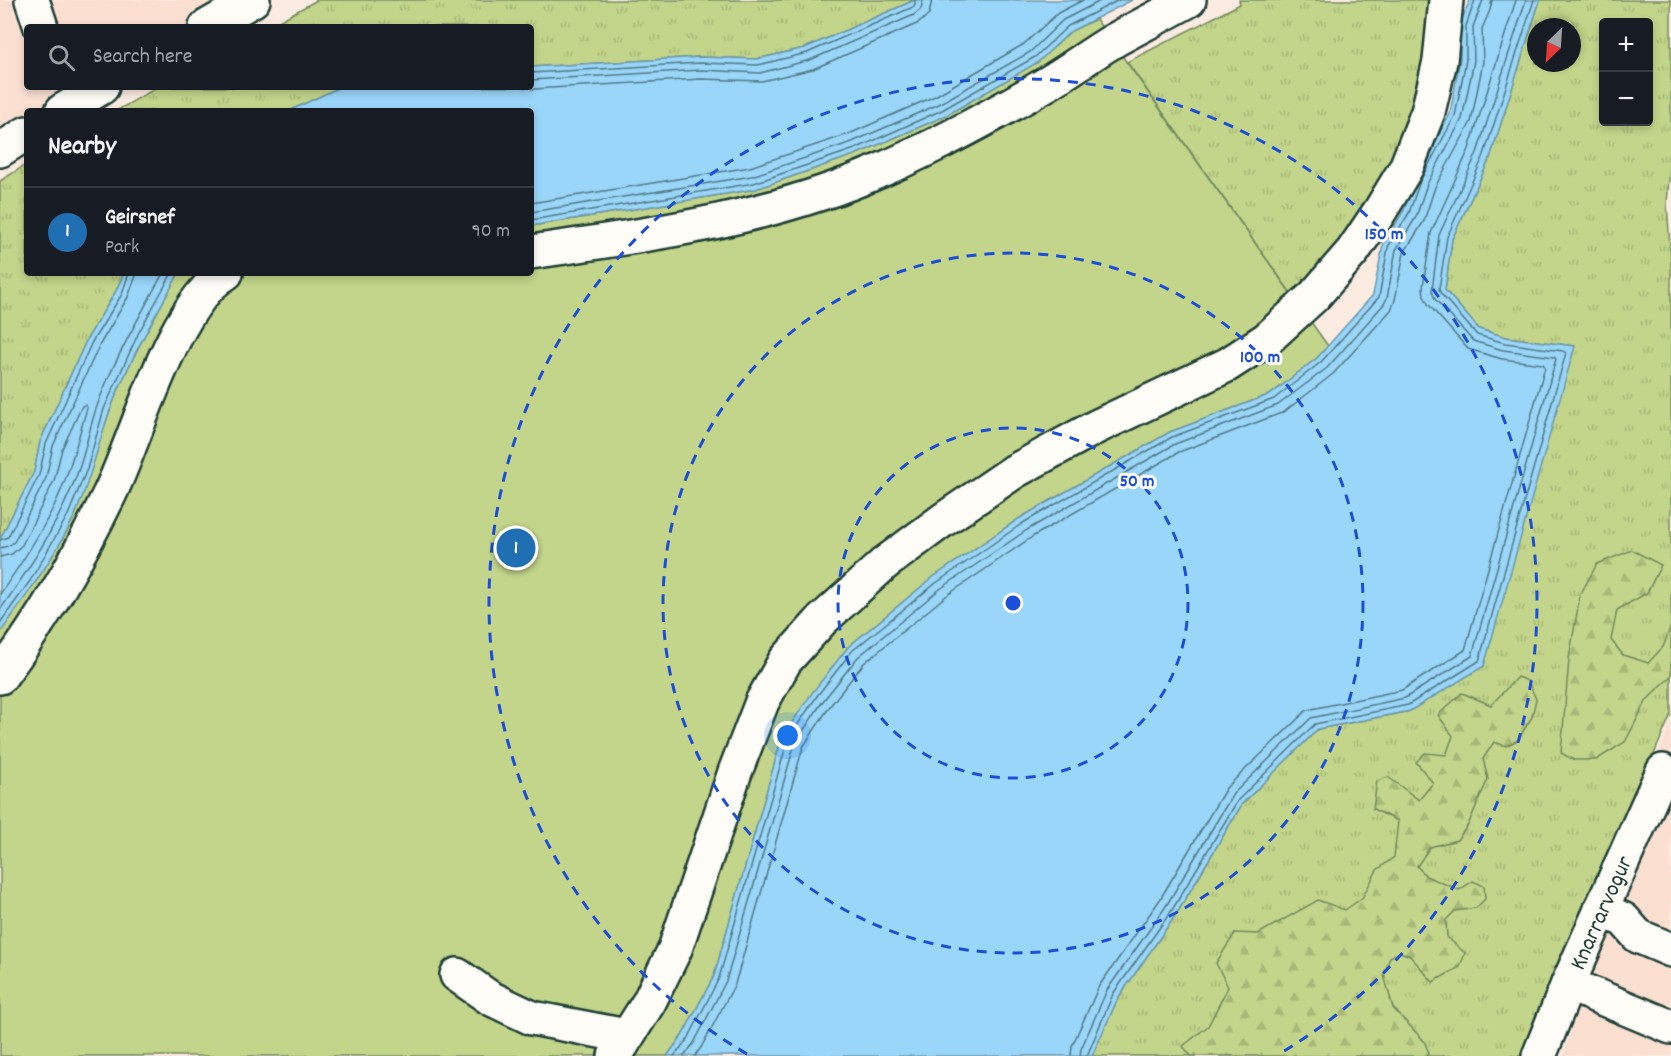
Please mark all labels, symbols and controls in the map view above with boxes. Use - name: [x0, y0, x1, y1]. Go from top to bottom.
- north arrow: [1527, 18, 1581, 72]
- map controls: [1599, 18, 1653, 126]
- button: +: [1599, 18, 1653, 72]
- search box: [24, 24, 534, 90]
- icon: search: [45, 41, 78, 74]
- text: Search here: [93, 42, 192, 73]
- button: −: [1599, 72, 1653, 126]
- text: Nearby: [48, 129, 116, 166]
- text: Geirsnef: [105, 203, 175, 234]
- text: 1: [65, 218, 70, 246]
- text: 90 m: [472, 218, 510, 246]
- text: 150 m: [1365, 223, 1403, 248]
- text: Park: [105, 234, 139, 262]
- text: 100 m: [1240, 346, 1280, 371]
- text: 50 m: [1120, 470, 1154, 495]
- pin: 1: [496, 526, 536, 570]
- centre of rings: [1003, 593, 1023, 613]
- your location: [773, 721, 802, 750]
- street label: Knarrarvogur: [1562, 851, 1643, 976]

